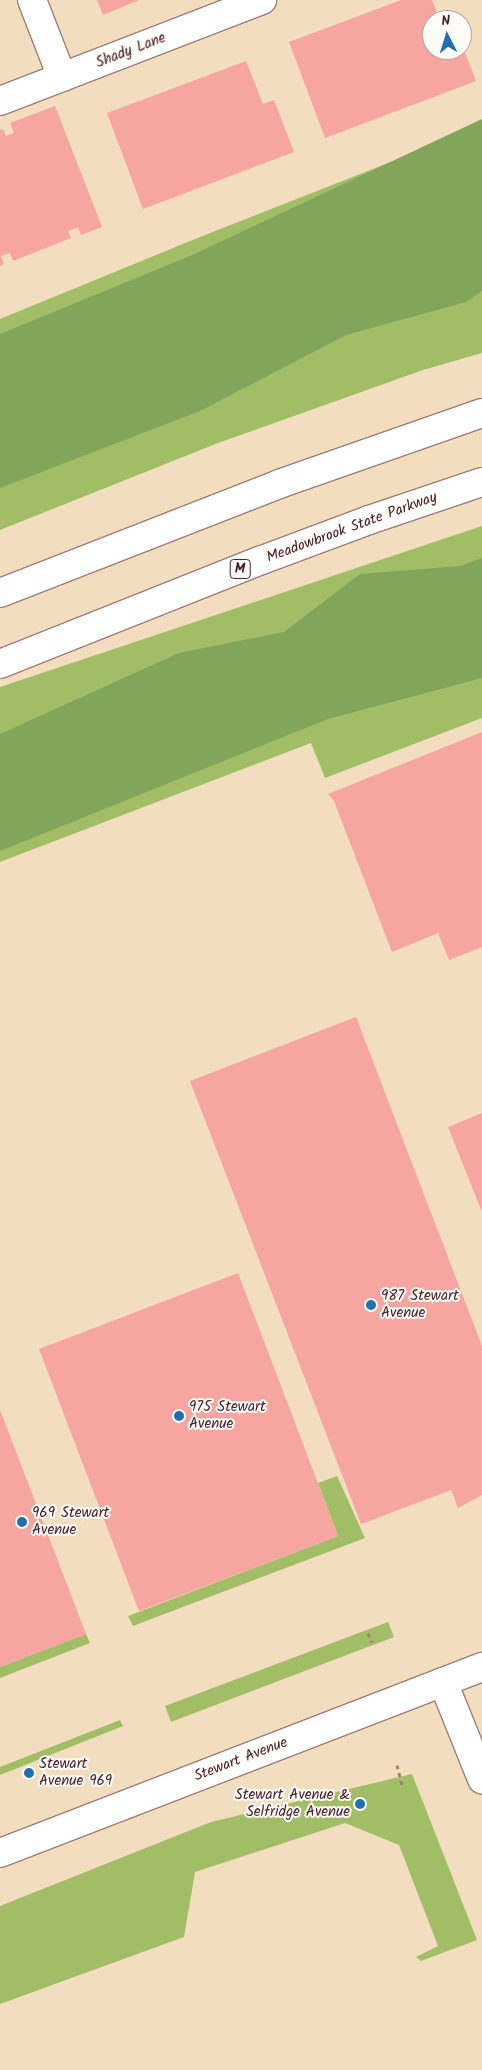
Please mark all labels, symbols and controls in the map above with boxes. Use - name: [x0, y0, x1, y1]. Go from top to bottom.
- north arrow: [422, 10, 472, 60]
- text: N: [440, 10, 451, 32]
- street label: Shady Lane: [93, 29, 169, 73]
- street label: Meadowbrook State Parkway: [264, 489, 440, 567]
- road number: M: [229, 558, 251, 580]
- place label: 987 Stewart Avenue: [381, 1287, 459, 1322]
- marker: 987 Stewart Avenue: [365, 1299, 377, 1311]
- place label: 975 Stewart Avenue: [189, 1398, 266, 1433]
- marker: 975 Stewart Avenue: [173, 1410, 185, 1422]
- place label: 969 Stewart Avenue: [32, 1504, 109, 1539]
- marker: 969 Stewart Avenue: [16, 1516, 28, 1528]
- street label: Stewart Avenue: [192, 1734, 290, 1786]
- place label: Stewart Avenue 969: [39, 1755, 112, 1790]
- marker: Stewart Avenue 969: [23, 1767, 35, 1779]
- place label: Stewart Avenue & Selfridge Avenue: [235, 1786, 350, 1821]
- marker: Stewart Avenue & Selfridge Avenue: [354, 1798, 366, 1810]

